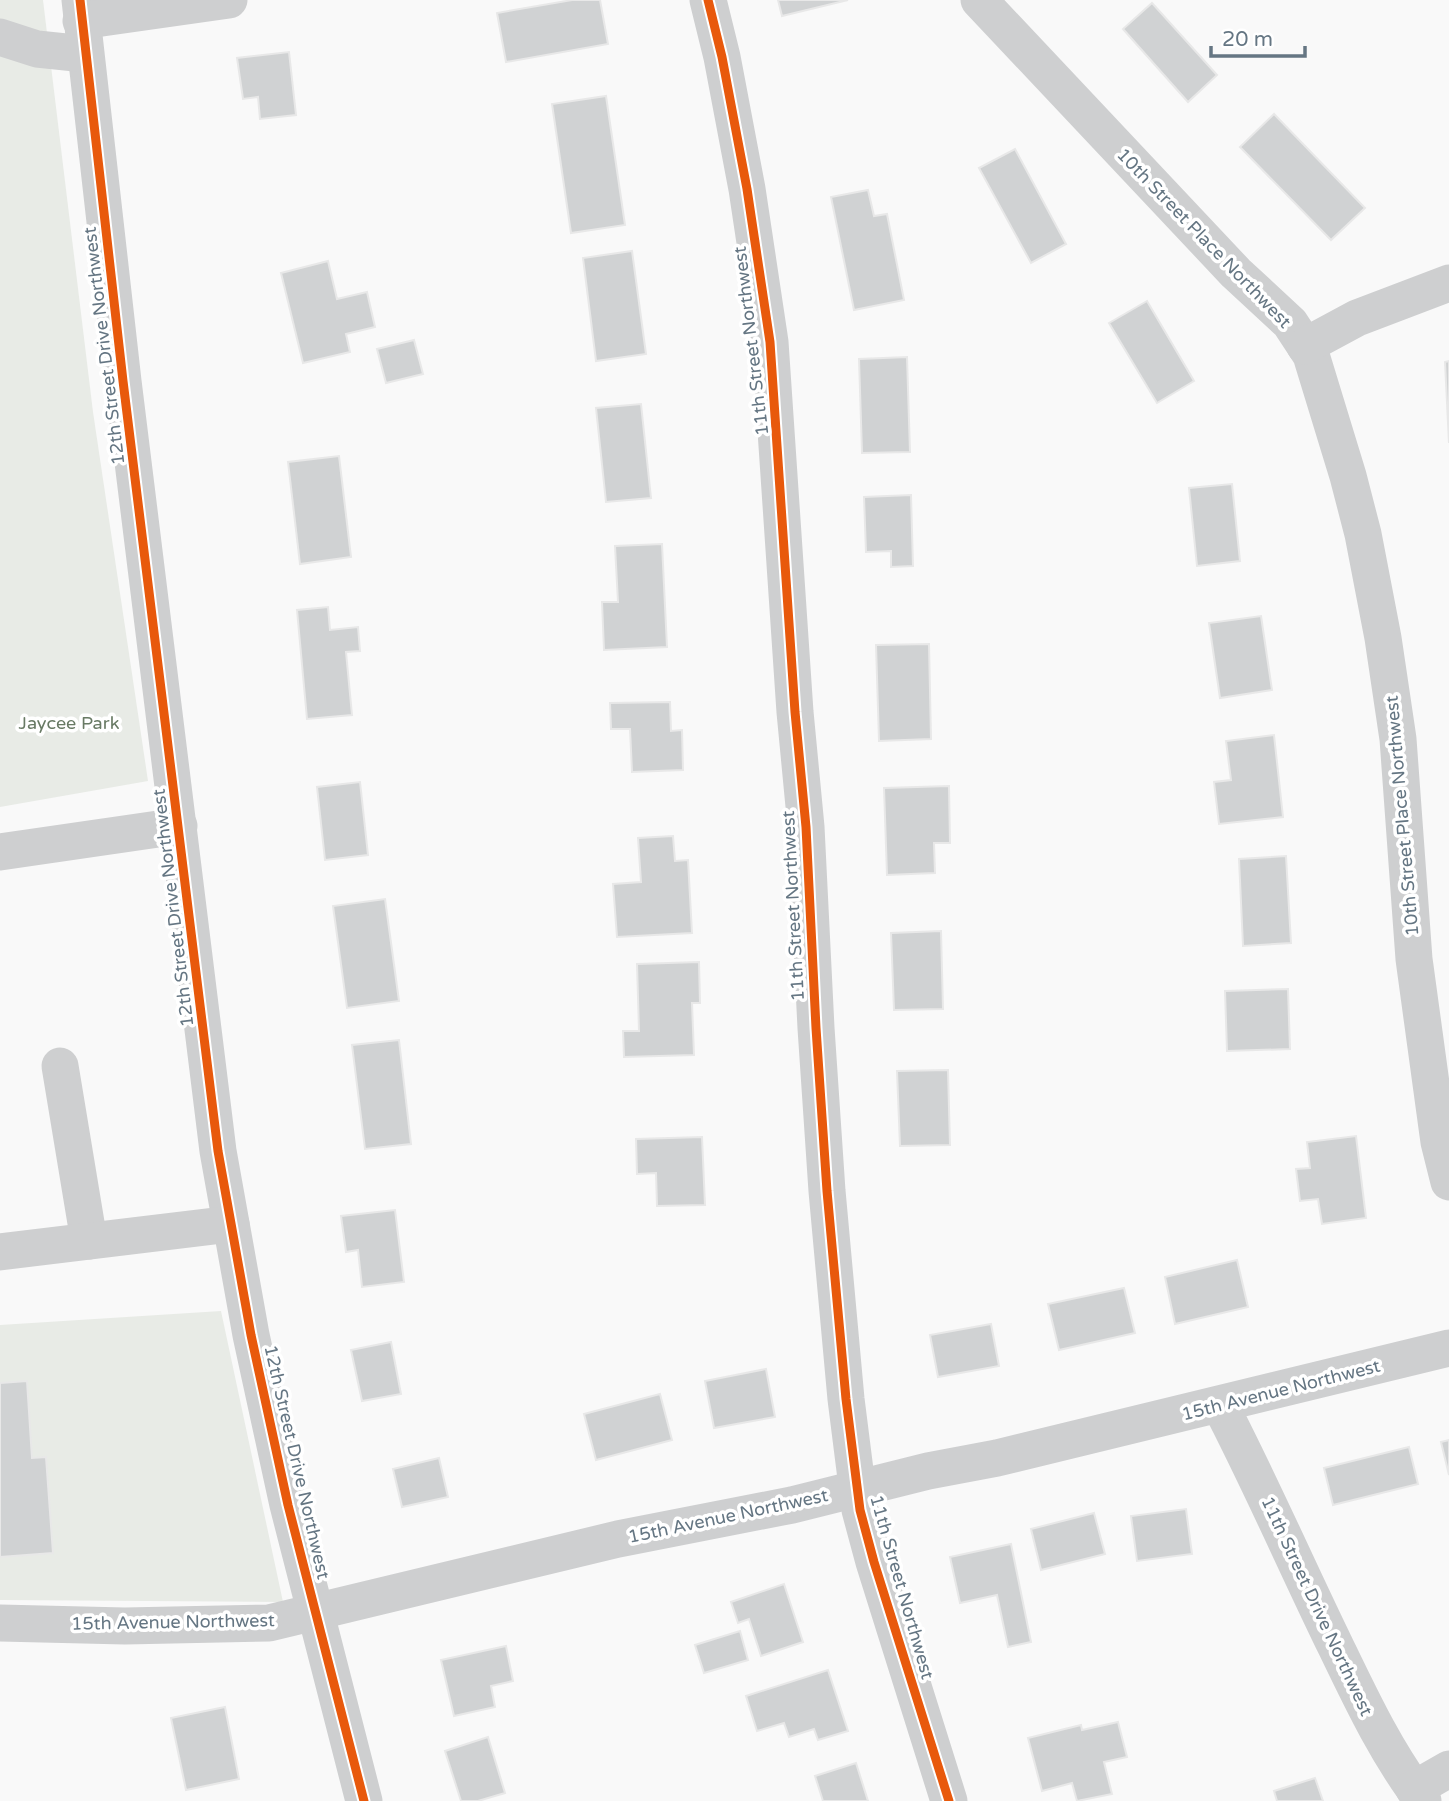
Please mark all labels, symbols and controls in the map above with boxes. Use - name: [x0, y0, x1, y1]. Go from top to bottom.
- scale bar: [1211, 14, 1306, 58]
- text: 20 m: [1222, 27, 1273, 52]
- street label: 10th Street Place Northwest: [1112, 143, 1296, 333]
- street label: 12th Street Drive Northwest: [78, 226, 130, 466]
- street label: 11th Street Northwest: [728, 245, 774, 437]
- street label: 10th Street Place Northwest: [1380, 695, 1423, 937]
- park label: Jaycee Park: [19, 712, 120, 734]
- street label: 12th Street Drive Northwest: [147, 788, 199, 1028]
- street label: 11th Street Northwest: [777, 810, 809, 1002]
- street label: 12th Street Drive Northwest: [259, 1343, 335, 1581]
- street label: 15th Avenue Northwest: [1180, 1355, 1383, 1425]
- street label: 15th Avenue Northwest: [626, 1484, 830, 1548]
- street label: 11th Street Northwest: [865, 1492, 939, 1682]
- street label: 11th Street Drive Northwest: [1256, 1493, 1378, 1719]
- street label: 15th Avenue Northwest: [71, 1609, 275, 1635]

